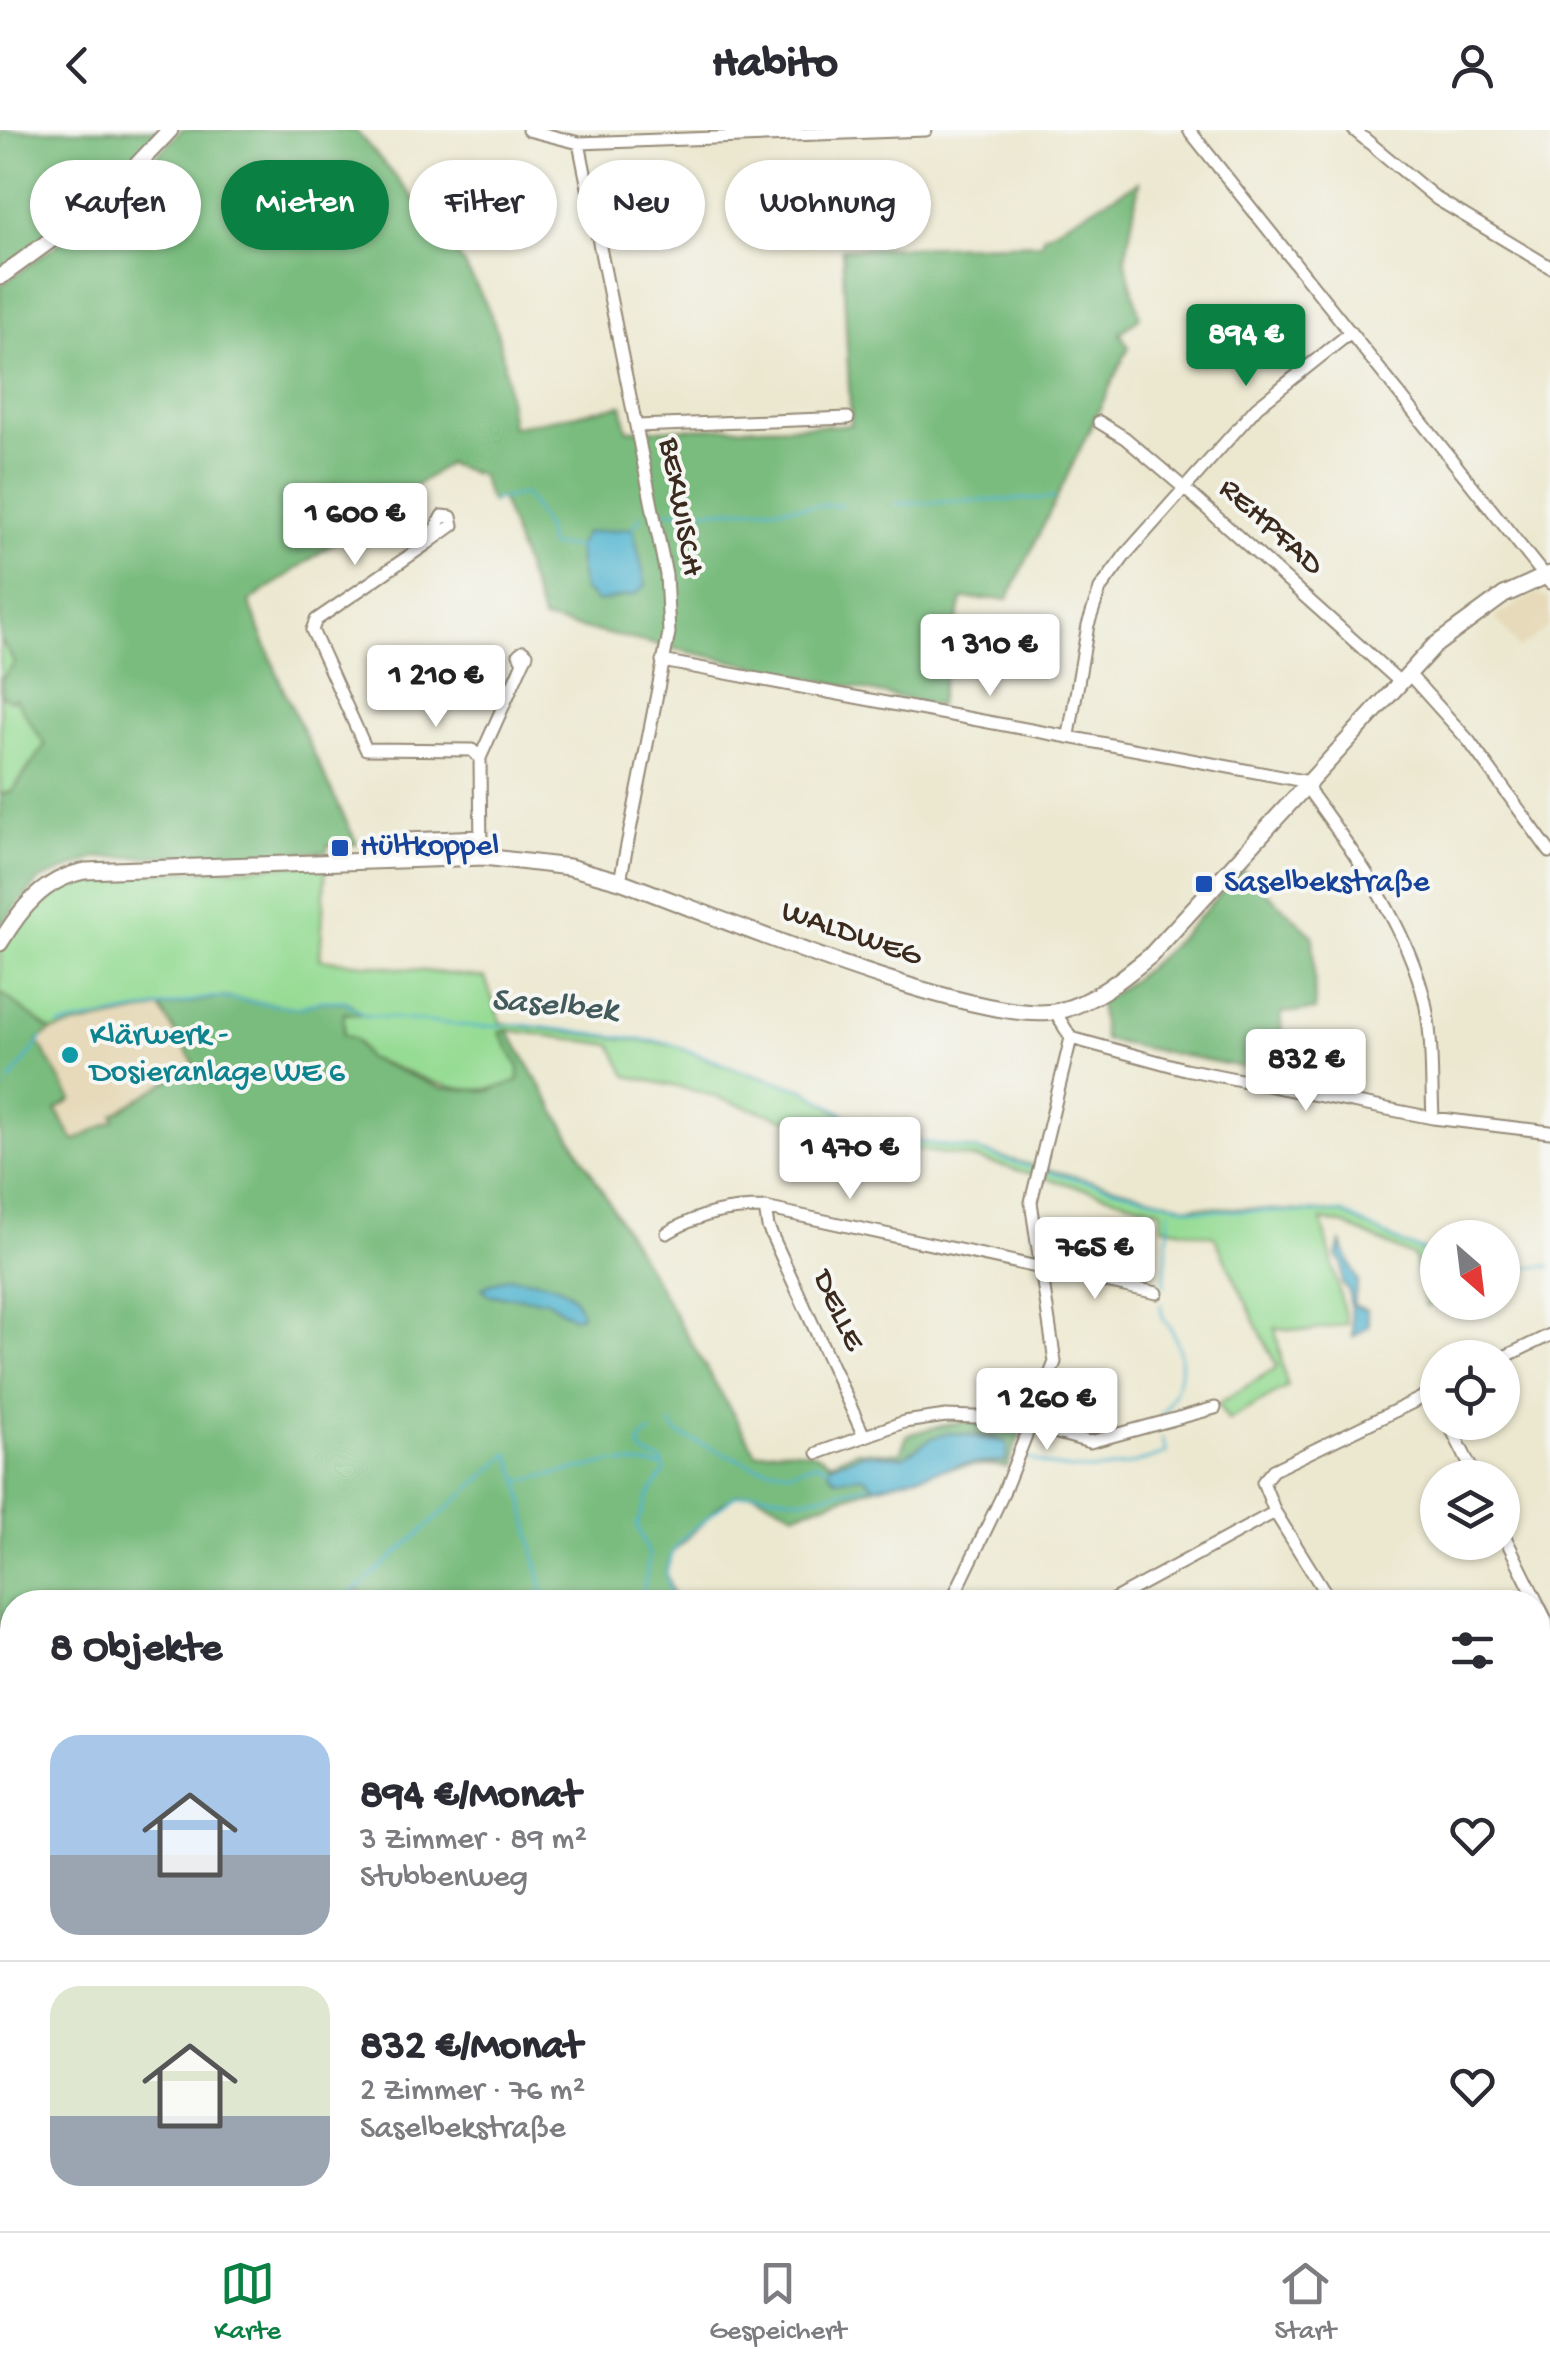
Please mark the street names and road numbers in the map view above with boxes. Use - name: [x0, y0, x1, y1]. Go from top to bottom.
- street label: BEKWISCH: [648, 434, 710, 580]
- street label: REHPFAD: [1209, 471, 1331, 585]
- street label: WALDWEG: [776, 893, 928, 977]
- street label: DELLE: [801, 1263, 872, 1358]

